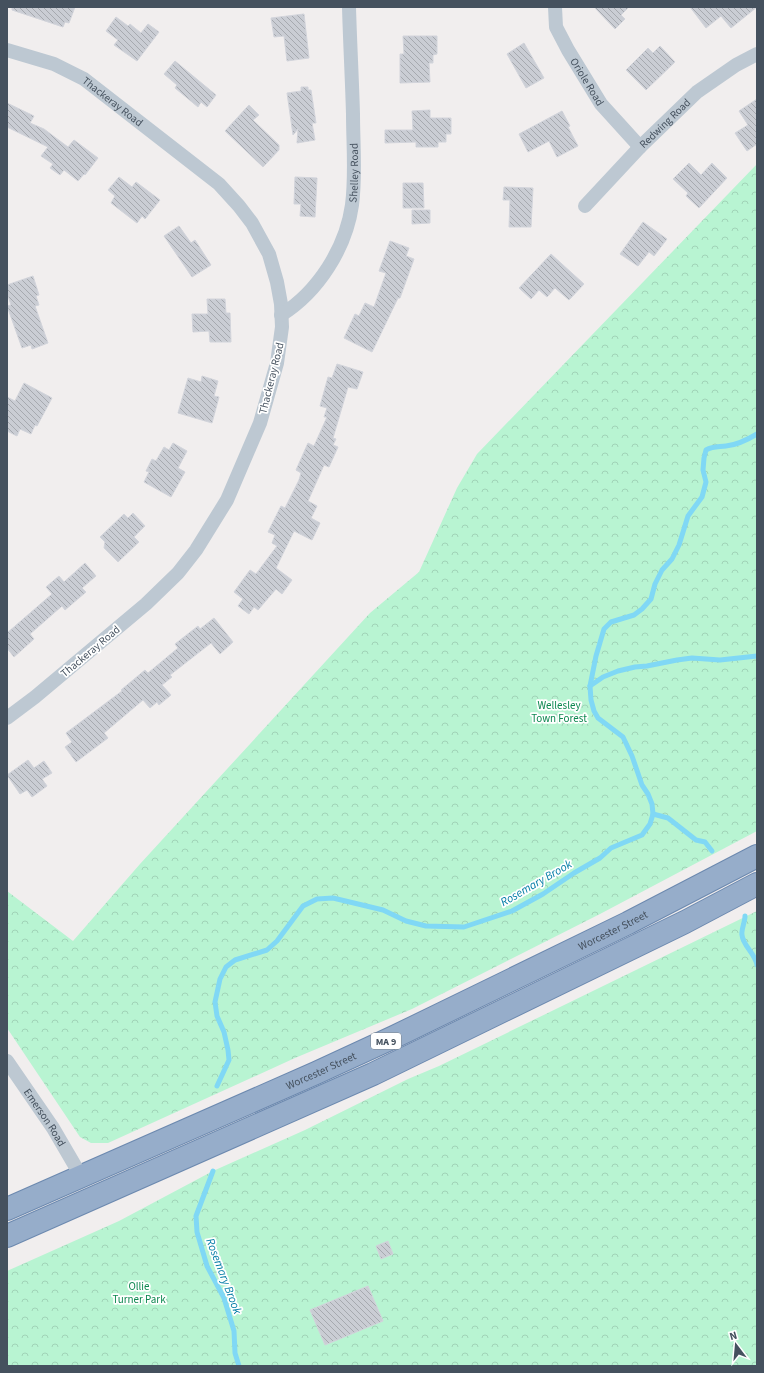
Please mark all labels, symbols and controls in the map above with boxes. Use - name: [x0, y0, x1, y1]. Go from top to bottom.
- street label: Oriole Road: [566, 55, 607, 109]
- street label: Thackeray Road: [79, 73, 146, 130]
- street label: Redwing Road: [636, 95, 694, 152]
- street label: Shelley Road: [345, 143, 362, 203]
- street label: Thackeray Road: [255, 341, 288, 415]
- street label: Thackeray Road: [57, 622, 123, 681]
- park label: Wellesley Town Forest: [531, 698, 587, 726]
- water label: Rosemary Brook: [497, 856, 575, 911]
- street label: Worcester Street: [576, 907, 651, 954]
- road number: MA 9: [371, 1033, 401, 1049]
- street label: Worcester Street: [283, 1048, 359, 1093]
- street label: Emerson Road: [20, 1086, 69, 1149]
- water label: Rosemary Brook: [201, 1236, 246, 1317]
- park label: Ollie Turner Park: [112, 1279, 166, 1307]
- north arrow: [716, 1325, 756, 1365]
- text: N: [728, 1328, 739, 1344]

